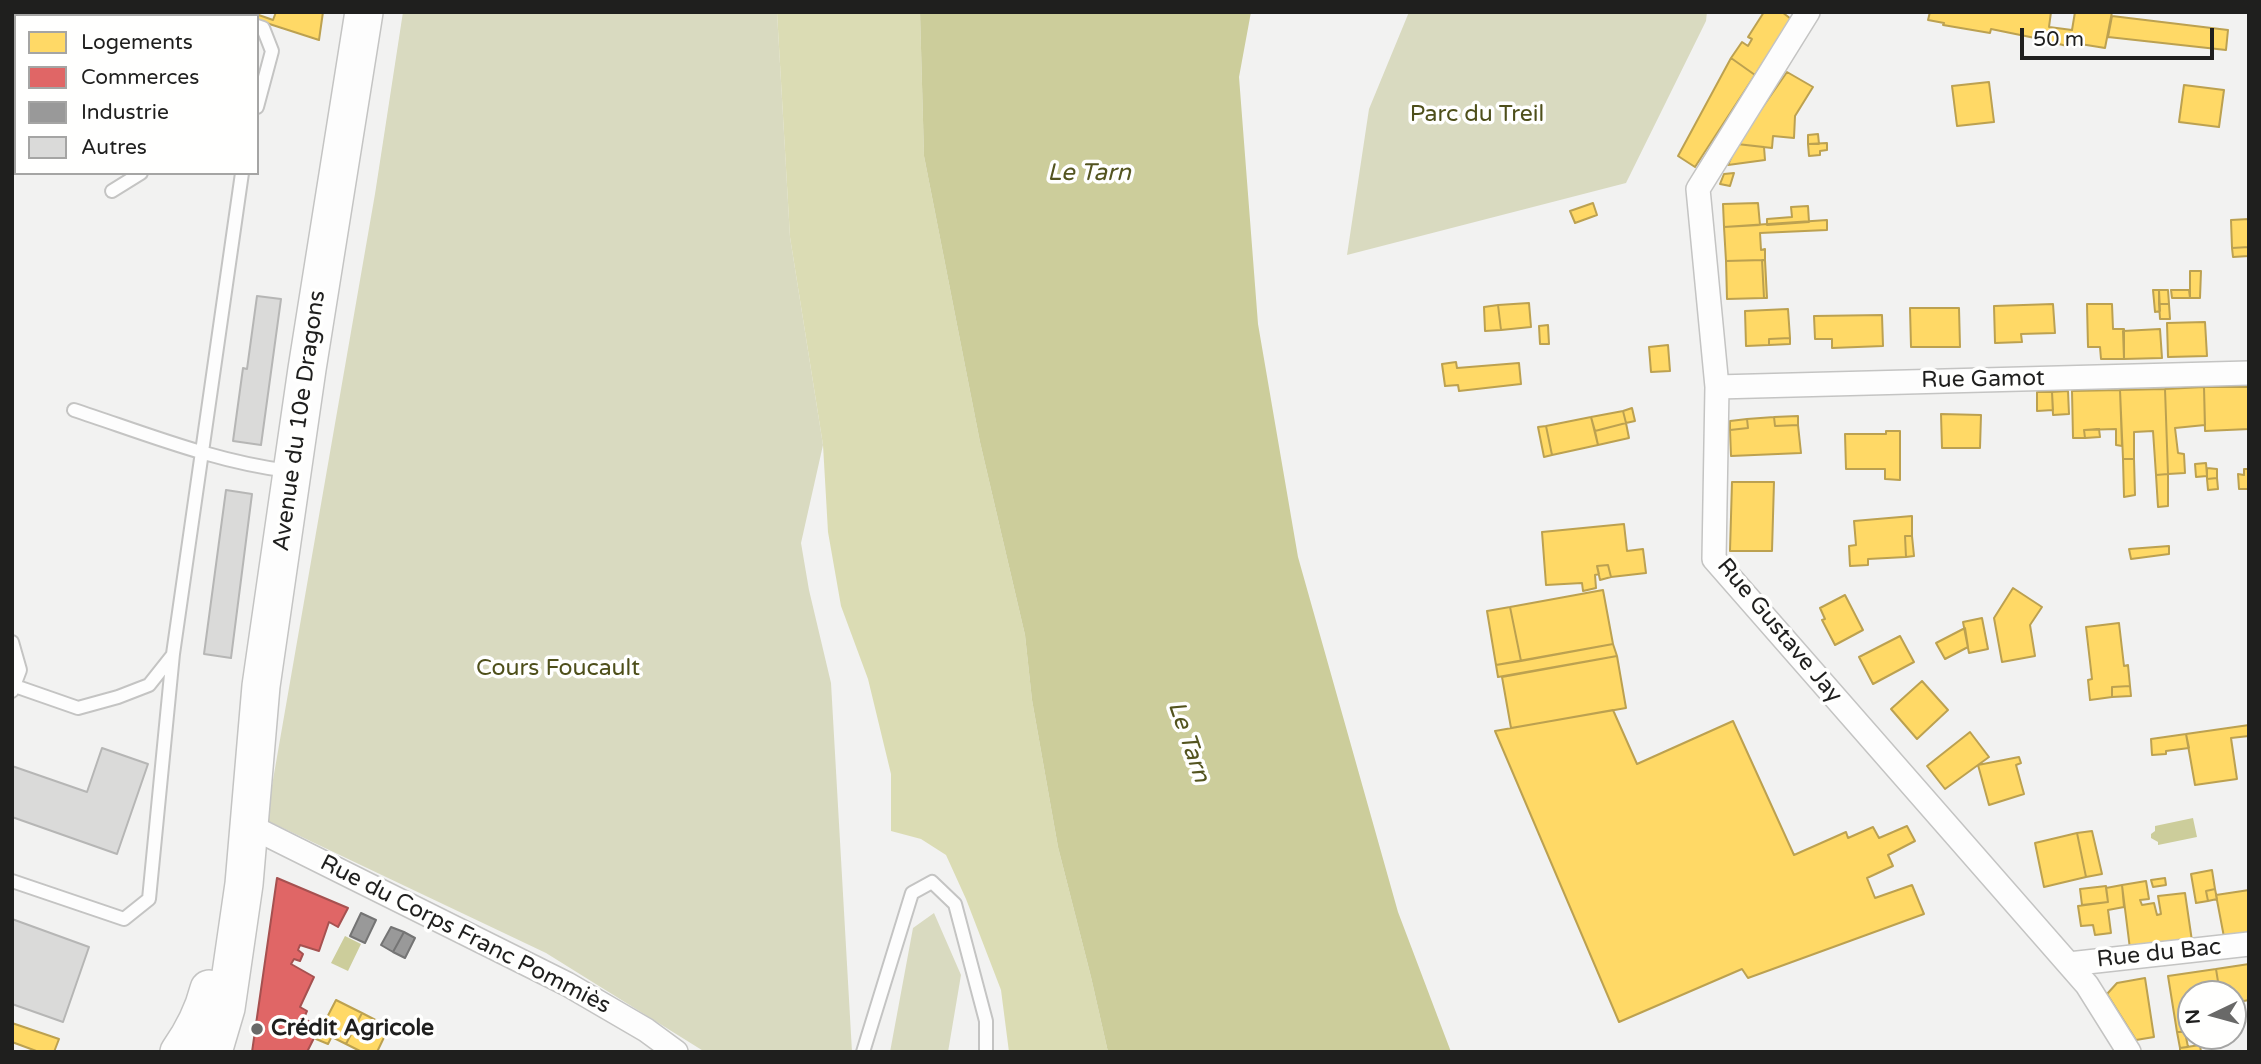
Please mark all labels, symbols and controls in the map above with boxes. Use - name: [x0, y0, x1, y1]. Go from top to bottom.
- legend: [14, 14, 259, 175]
- scale bar: [2023, 14, 2217, 58]
- text: 50 m: [2033, 27, 2084, 52]
- text: Logements: [81, 30, 193, 55]
- text: Commerces: [81, 65, 199, 90]
- text: Industrie: [81, 100, 169, 125]
- park label: Parc du Treil: [1410, 101, 1544, 129]
- text: Autres: [81, 135, 147, 160]
- water label: Le Tarn: [1047, 160, 1131, 188]
- street label: Avenue du 10e Dragons: [268, 289, 332, 553]
- street label: Rue Gamot: [1921, 365, 2045, 395]
- street label: Rue Gustave Jay: [1711, 553, 1847, 709]
- park label: Cours Foucault: [476, 655, 640, 683]
- water label: Le Tarn: [1161, 698, 1215, 786]
- street label: Rue du Corps Franc Pommiès: [315, 850, 615, 1020]
- street label: Rue du Bac: [2095, 934, 2223, 974]
- north arrow: [2177, 980, 2247, 1050]
- text: N: [2181, 1008, 2205, 1025]
- place label: Crédit Agricole: [271, 1015, 434, 1043]
- marker: Crédit Agricole: [249, 1021, 265, 1037]

